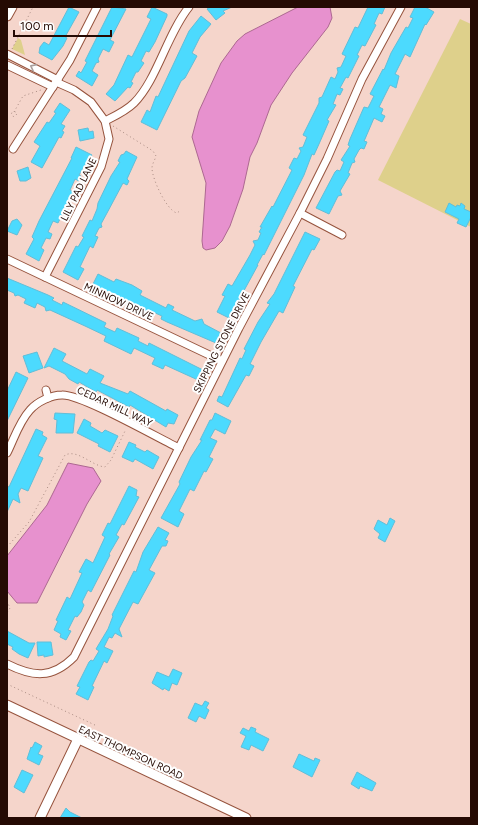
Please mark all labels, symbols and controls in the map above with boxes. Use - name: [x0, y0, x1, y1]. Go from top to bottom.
- scale bar: [14, 12, 111, 38]
- text: 100 m: [20, 19, 54, 33]
- one-way arrow: [30, 64, 37, 72]
- street label: LILY PAD LANE: [57, 155, 99, 223]
- street label: MINNOW DRIVE: [82, 280, 156, 323]
- street label: SKIPPING STONE DRIVE: [190, 290, 253, 395]
- street label: CEDAR MILL WAY: [75, 383, 154, 430]
- street label: EAST THOMPSON ROAD: [77, 723, 185, 782]

